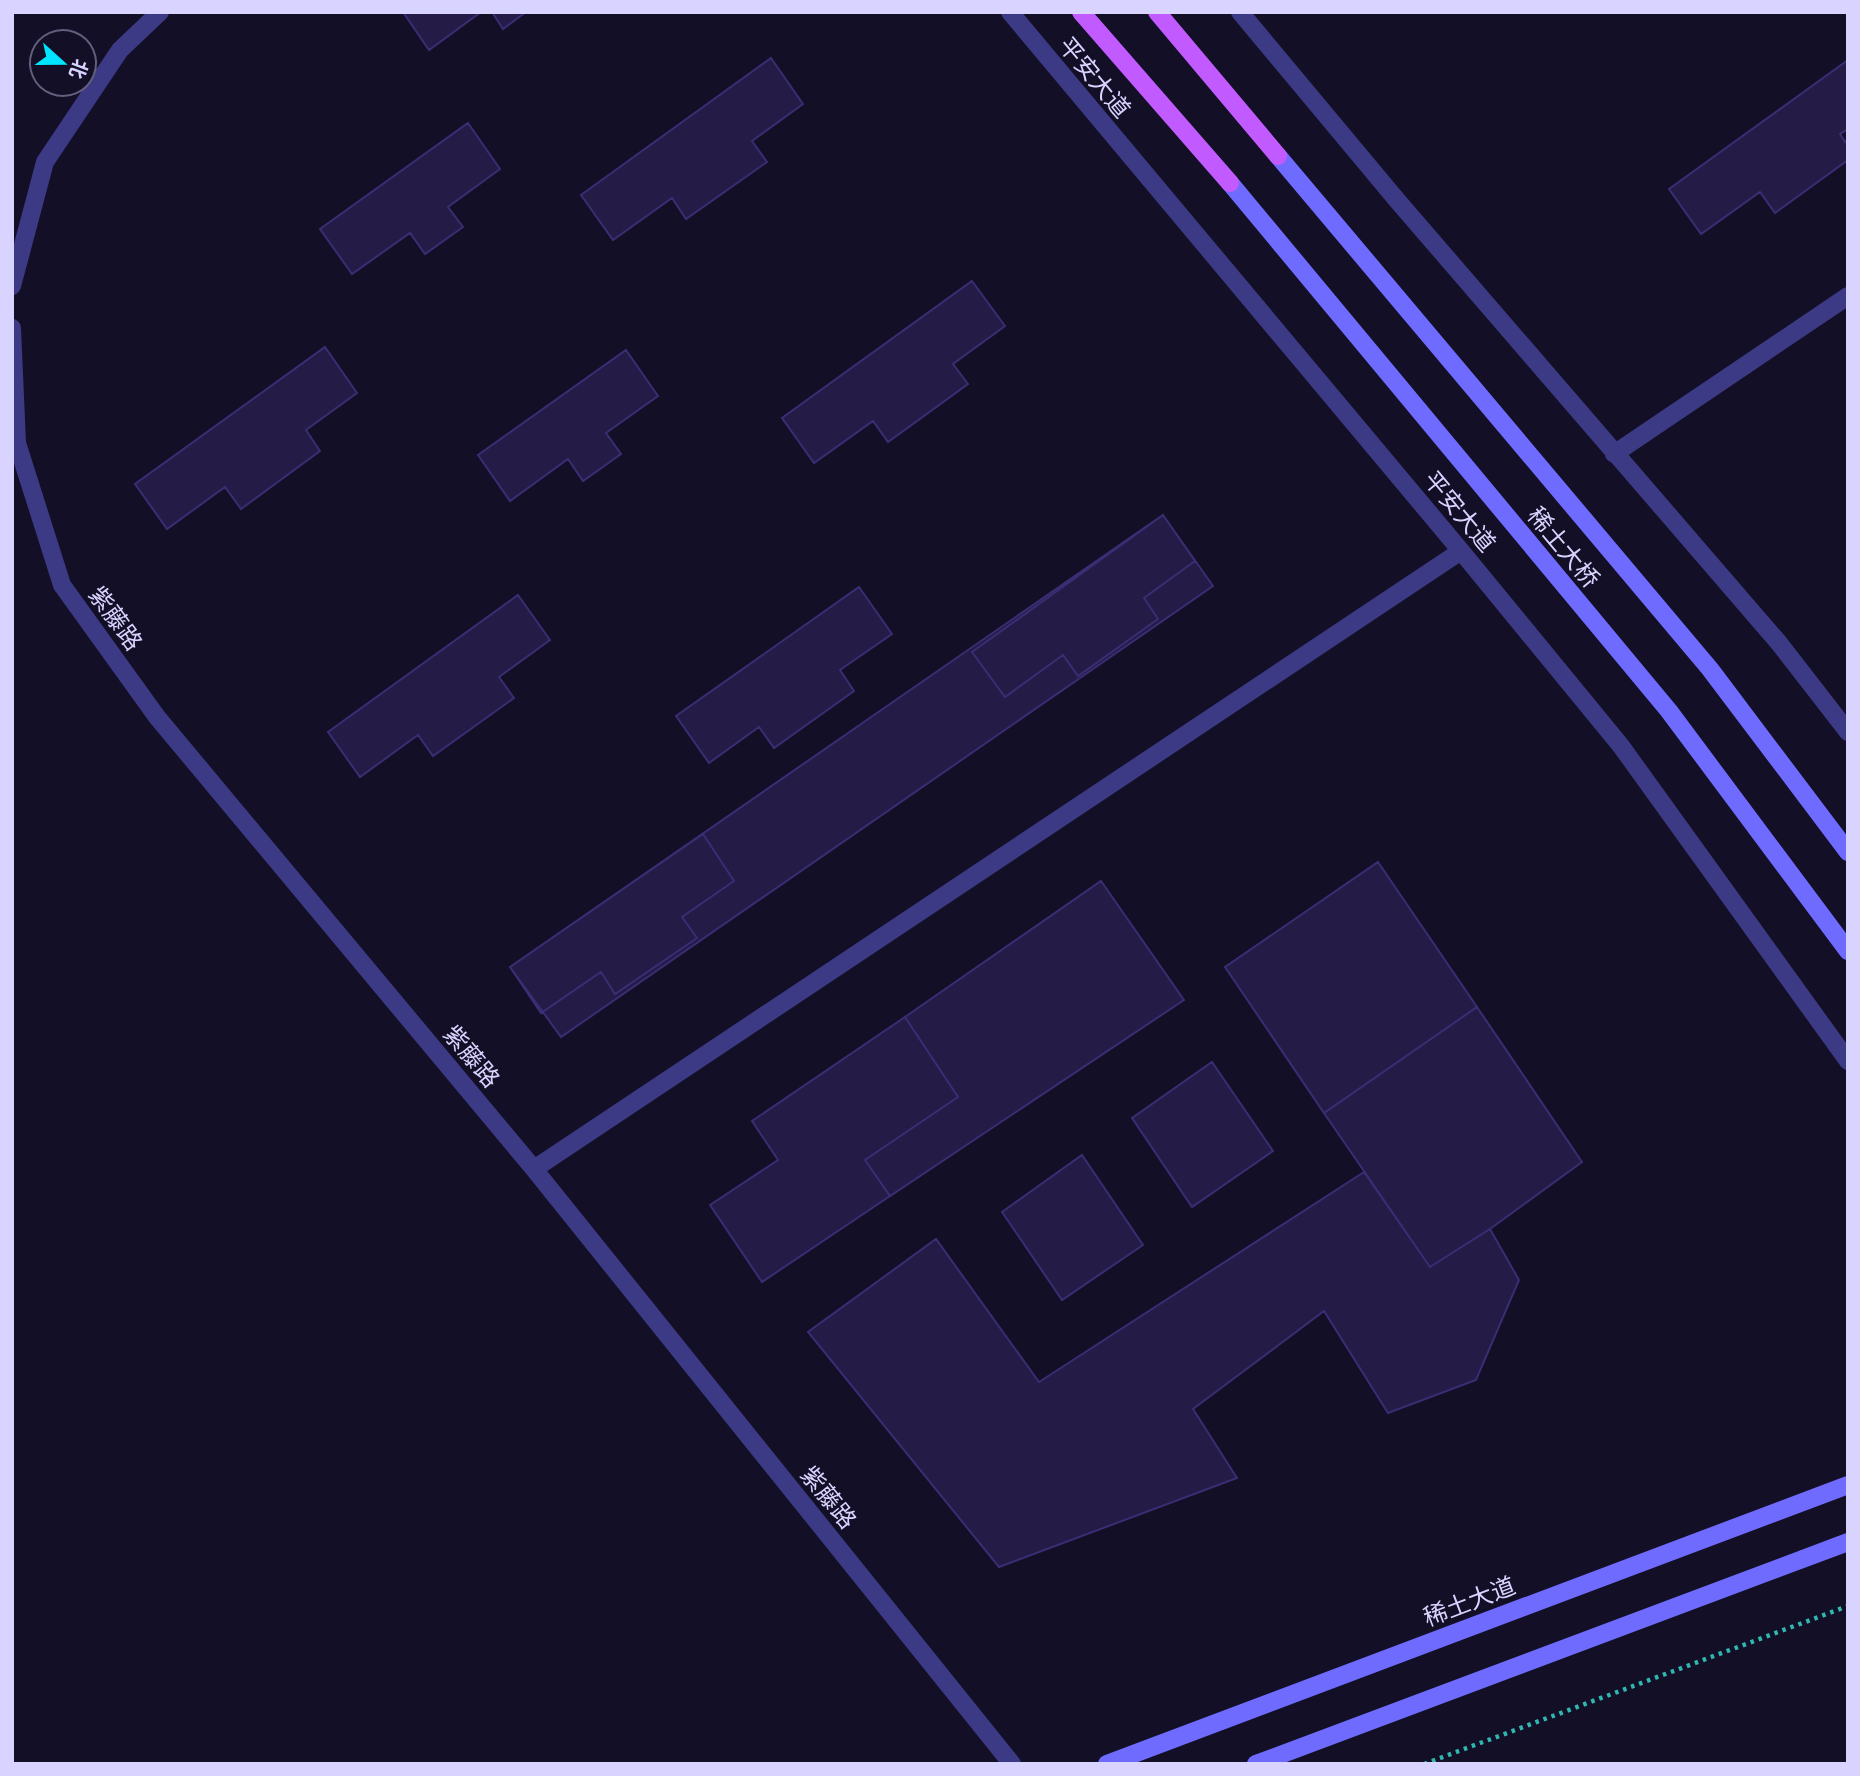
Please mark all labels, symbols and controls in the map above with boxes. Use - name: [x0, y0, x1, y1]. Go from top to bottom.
- north arrow: [28, 28, 98, 98]
- street label: 平安大道: [1053, 31, 1137, 123]
- text: 北: [64, 56, 93, 82]
- street label: 平安大道: [1418, 465, 1502, 557]
- street label: 稀土大桥: [1522, 501, 1606, 593]
- street label: 紫藤路: [83, 580, 149, 656]
- street label: 紫藤路: [437, 1019, 507, 1093]
- street label: 紫藤路: [795, 1460, 863, 1534]
- street label: 稀土大道: [1419, 1570, 1519, 1632]

